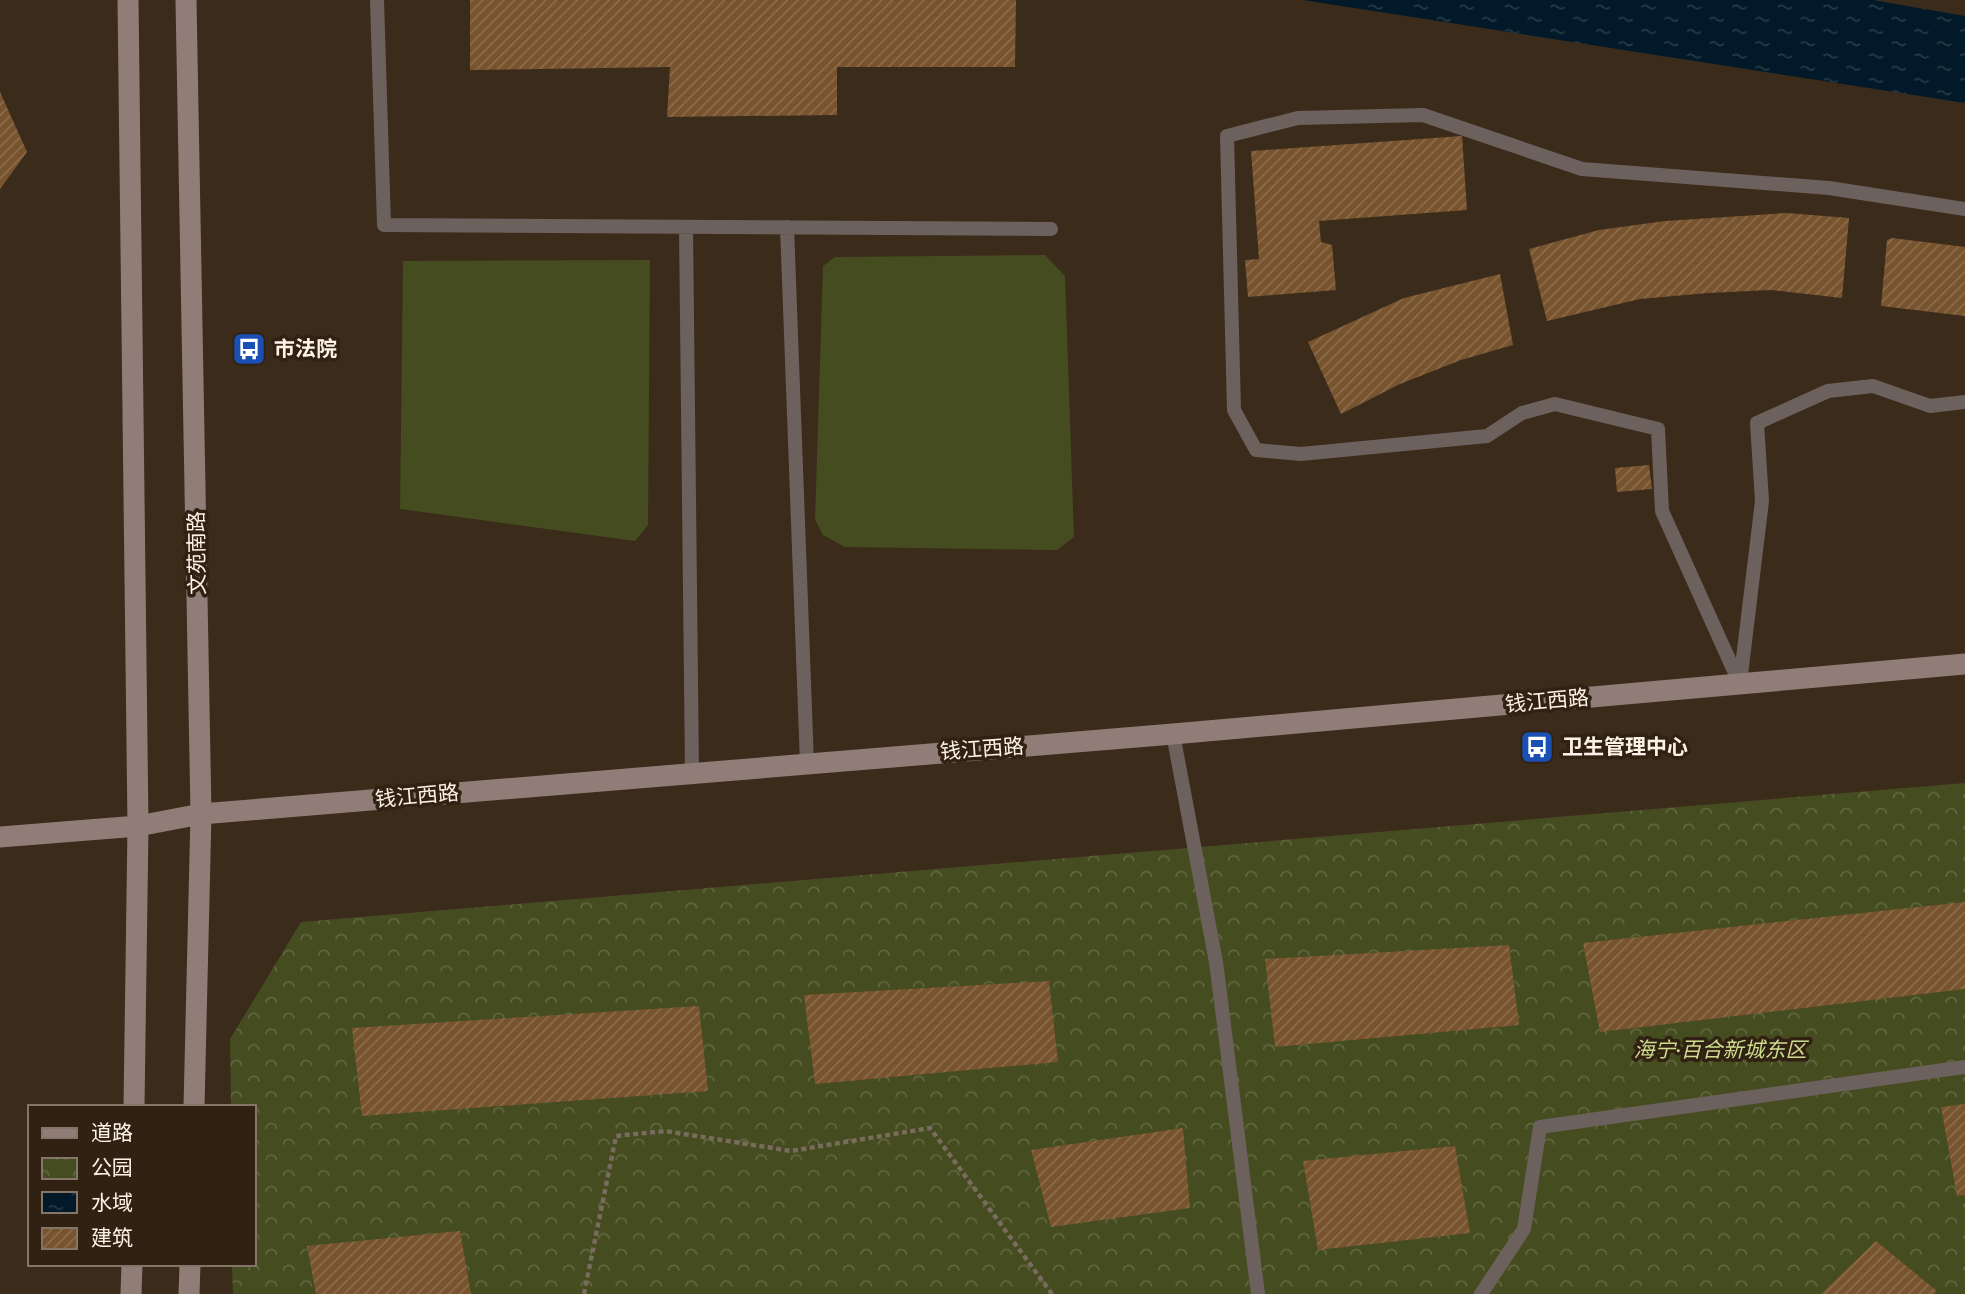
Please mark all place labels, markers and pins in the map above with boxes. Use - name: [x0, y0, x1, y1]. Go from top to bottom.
- bus stop icon: 市法院: [230, 330, 268, 368]
- place label: 市法院: [274, 334, 337, 362]
- bus stop icon: 卫生管理中心: [1518, 728, 1556, 766]
- place label: 卫生管理中心: [1562, 732, 1688, 760]

